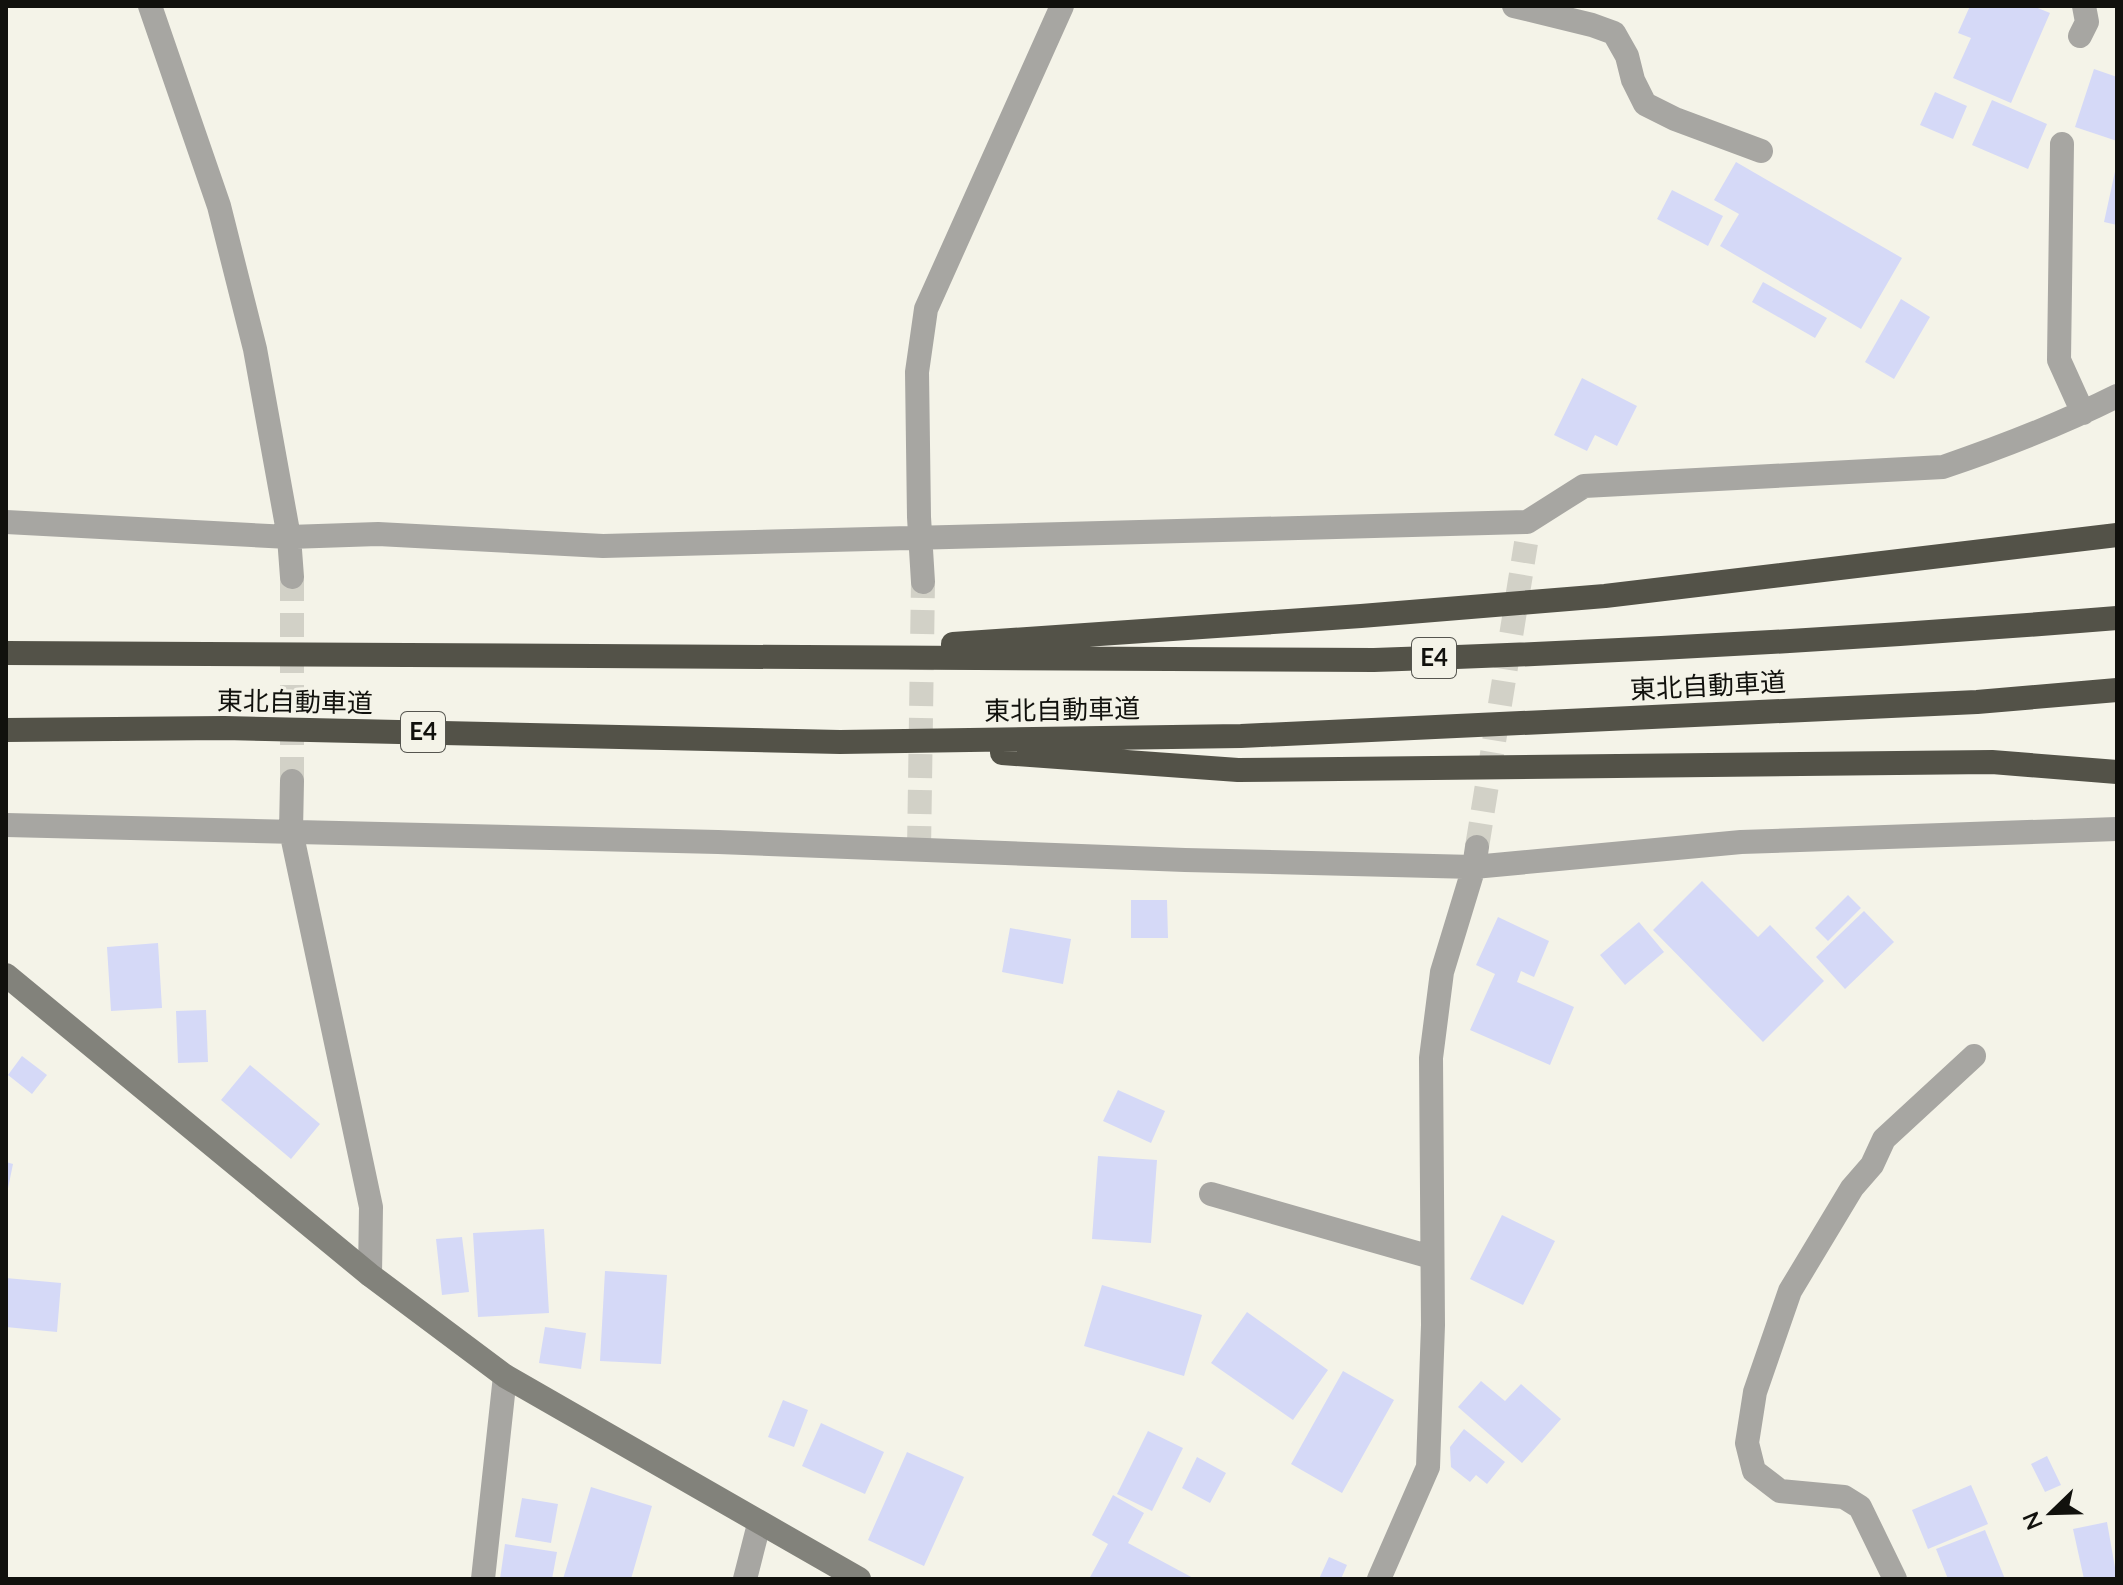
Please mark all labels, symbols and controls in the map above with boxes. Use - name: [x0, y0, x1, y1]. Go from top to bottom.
- road number: E4: [1412, 638, 1456, 678]
- street label: 東北自動車道: [1629, 665, 1787, 705]
- street label: 東北自動車道: [217, 684, 373, 718]
- street label: 東北自動車道: [984, 692, 1140, 726]
- road number: E4: [401, 712, 445, 752]
- north arrow: [2011, 1473, 2091, 1553]
- text: N: [2016, 1508, 2048, 1534]

